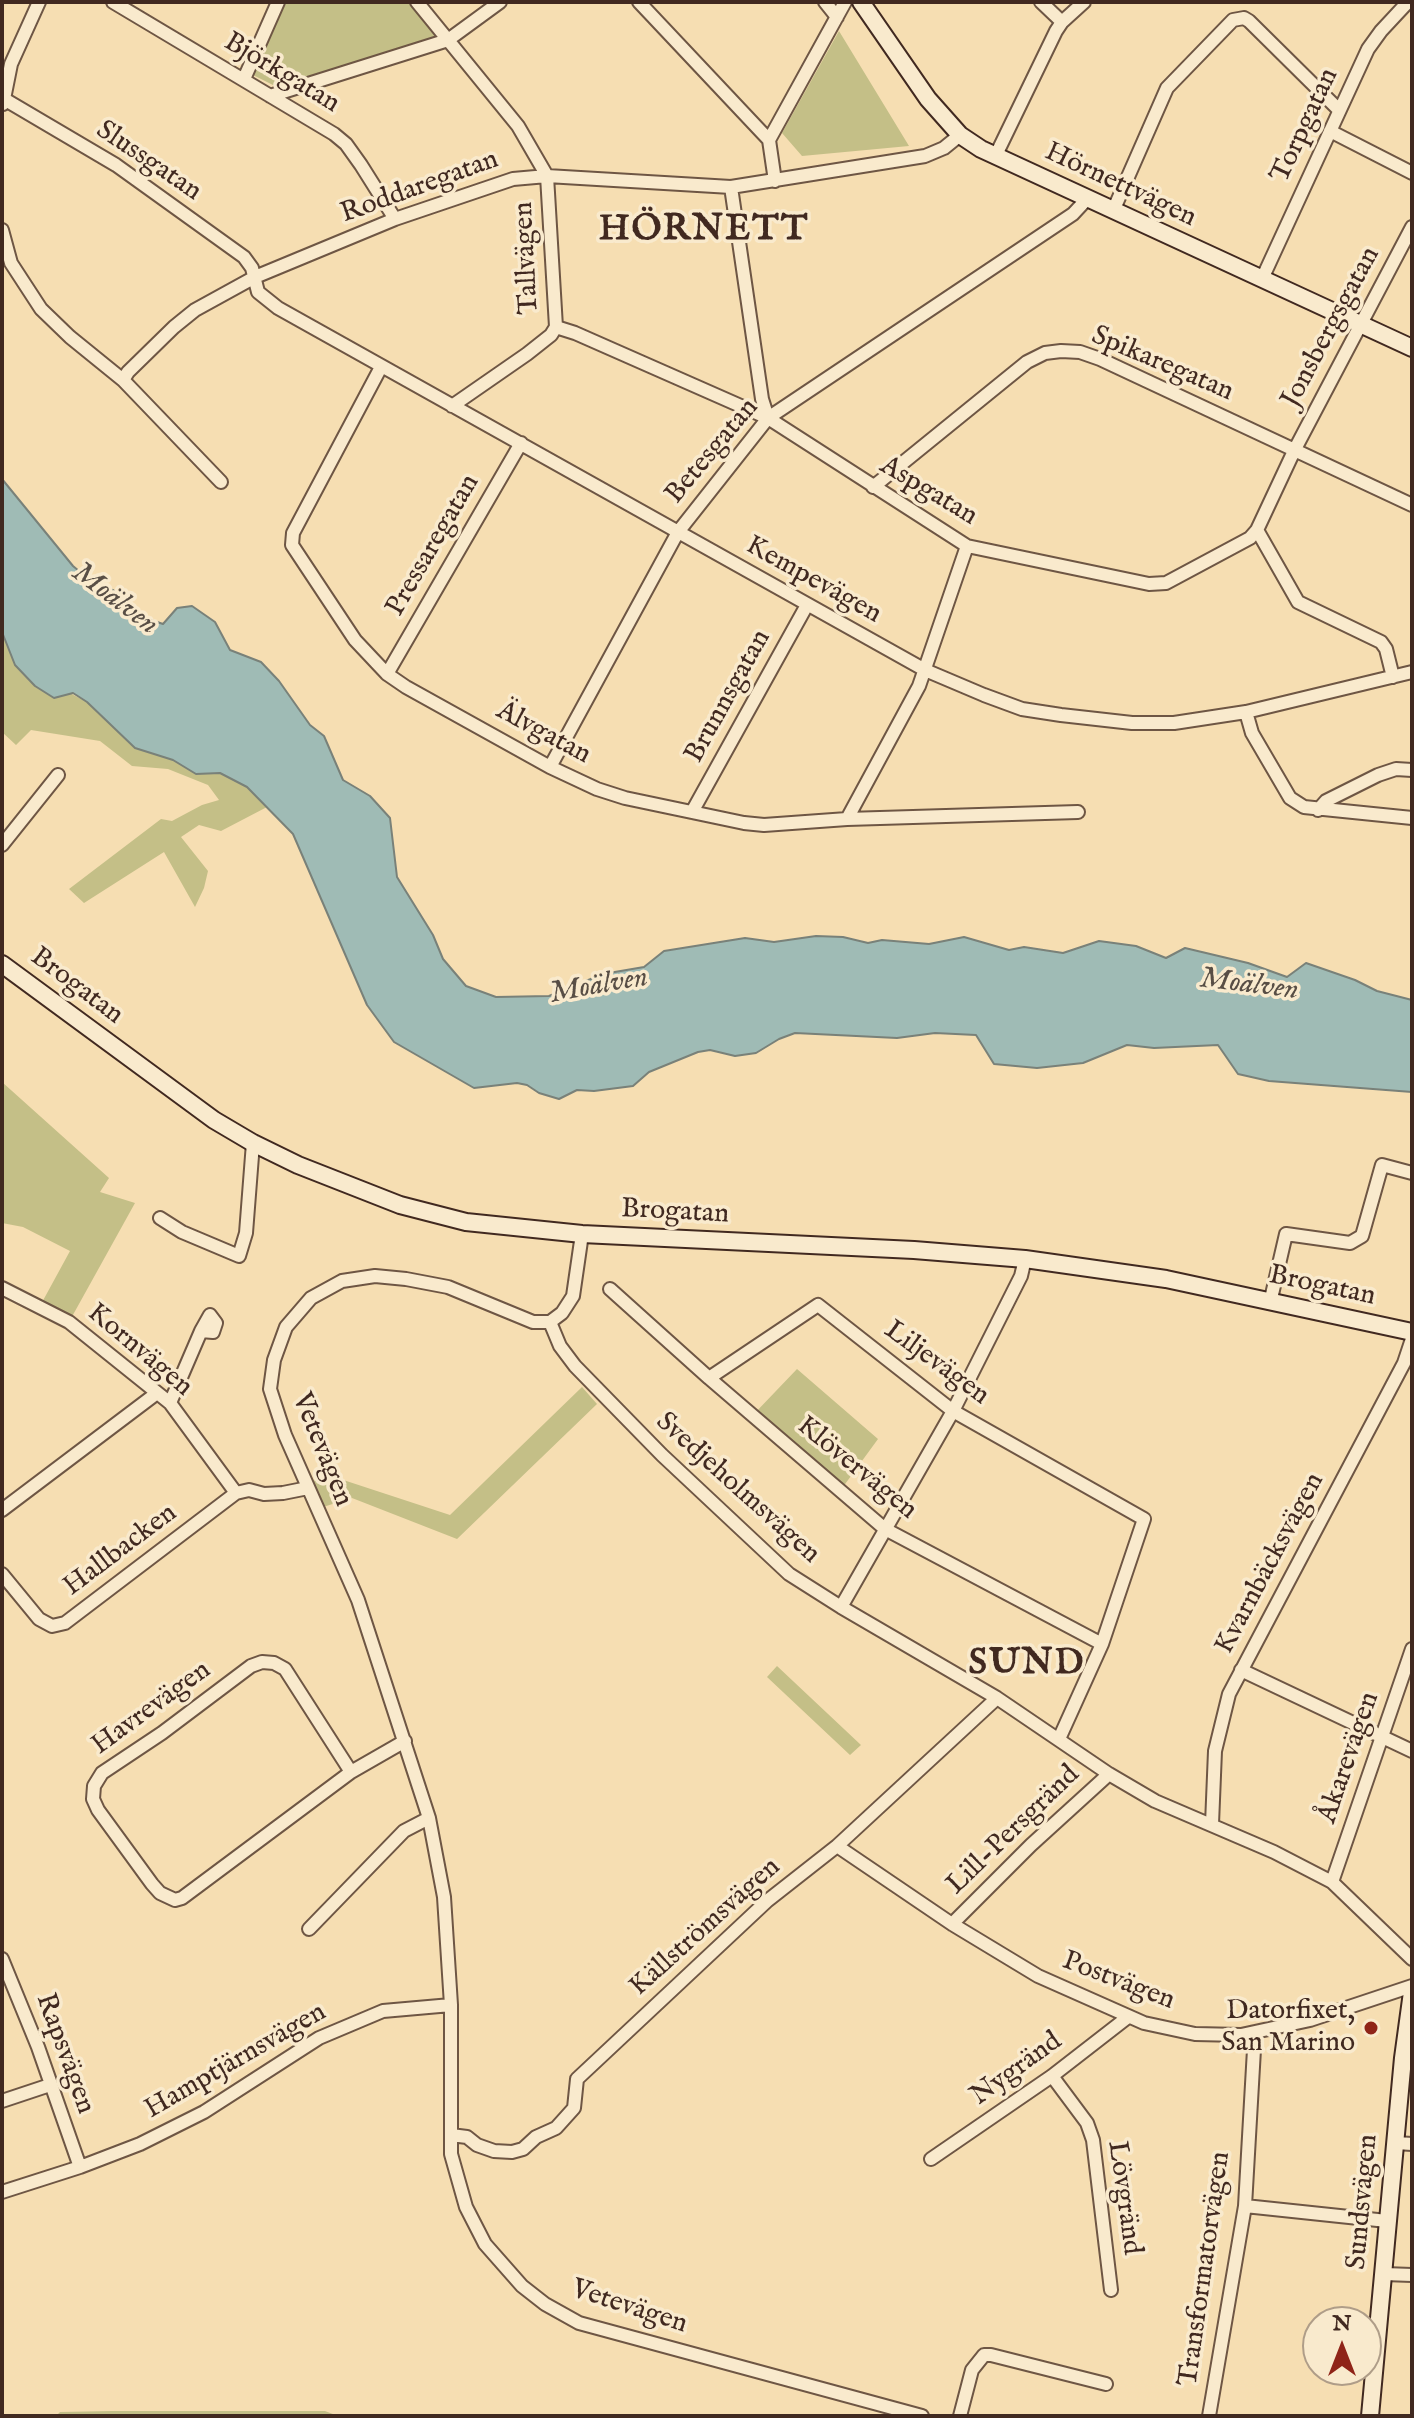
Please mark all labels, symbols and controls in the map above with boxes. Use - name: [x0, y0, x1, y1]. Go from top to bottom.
- street label: Björkgatan: [217, 26, 345, 122]
- street label: Torpgatan: [1265, 63, 1347, 189]
- street label: Slussgatan: [89, 115, 207, 209]
- street label: Hörnettvägen: [1039, 136, 1201, 236]
- street label: Roddaregatan: [337, 144, 503, 232]
- street label: Tallvägen: [508, 201, 548, 315]
- district label: HÖRNETT: [599, 210, 809, 254]
- street label: Jonsbergsgatan: [1276, 242, 1388, 414]
- street label: Spikaregatan: [1086, 320, 1238, 410]
- street label: Betesgatan: [659, 392, 767, 512]
- street label: Aspgatan: [873, 450, 983, 534]
- street label: Pressaregatan: [380, 469, 488, 623]
- street label: Kempevägen: [739, 530, 887, 632]
- water label: Moälven: [64, 556, 164, 644]
- street label: Brunnsgatan: [679, 625, 779, 769]
- street label: Älvgatan: [490, 695, 596, 773]
- street label: Brogatan: [23, 941, 129, 1033]
- water label: Moälven: [547, 961, 651, 1013]
- water label: Moälven: [1198, 962, 1300, 1010]
- street label: Brogatan: [620, 1193, 730, 1233]
- street label: Brogatan: [1266, 1259, 1378, 1315]
- street label: Kornvägen: [79, 1297, 199, 1405]
- street label: Liljevägen: [877, 1315, 995, 1413]
- street label: Vetevägen: [283, 1388, 359, 1512]
- street label: Svedjeholmsvägen: [648, 1406, 826, 1572]
- street label: Klövervägen: [789, 1410, 923, 1528]
- street label: Kvarnbäcksvägen: [1209, 1468, 1333, 1660]
- street label: Hallbacken: [58, 1498, 184, 1604]
- district label: SUND: [969, 1644, 1085, 1688]
- street label: Havrevägen: [86, 1655, 218, 1763]
- street label: Åkarevägen: [1312, 1688, 1388, 1828]
- street label: Lill-Persgränd: [940, 1759, 1088, 1903]
- street label: Källströmsvägen: [624, 1851, 788, 2005]
- street label: Postvägen: [1057, 1945, 1179, 2019]
- street label: Rapsvägen: [27, 1989, 101, 2119]
- place label: Datorfixet, San Marino: [1221, 1995, 1355, 2061]
- street label: Hamptjärnsvägen: [139, 1997, 333, 2127]
- marker: Datorfixet, San Marino: [1362, 2019, 1380, 2037]
- street label: Nygränd: [965, 2026, 1069, 2114]
- street label: Sundsvägen: [1341, 2133, 1387, 2271]
- street label: Lövgränd: [1098, 2139, 1148, 2257]
- street label: Transformatorvägen: [1173, 2149, 1239, 2389]
- street label: Vetevägen: [567, 2274, 691, 2342]
- north arrow: [1302, 2306, 1382, 2386]
- text: N: [1332, 2310, 1352, 2338]

